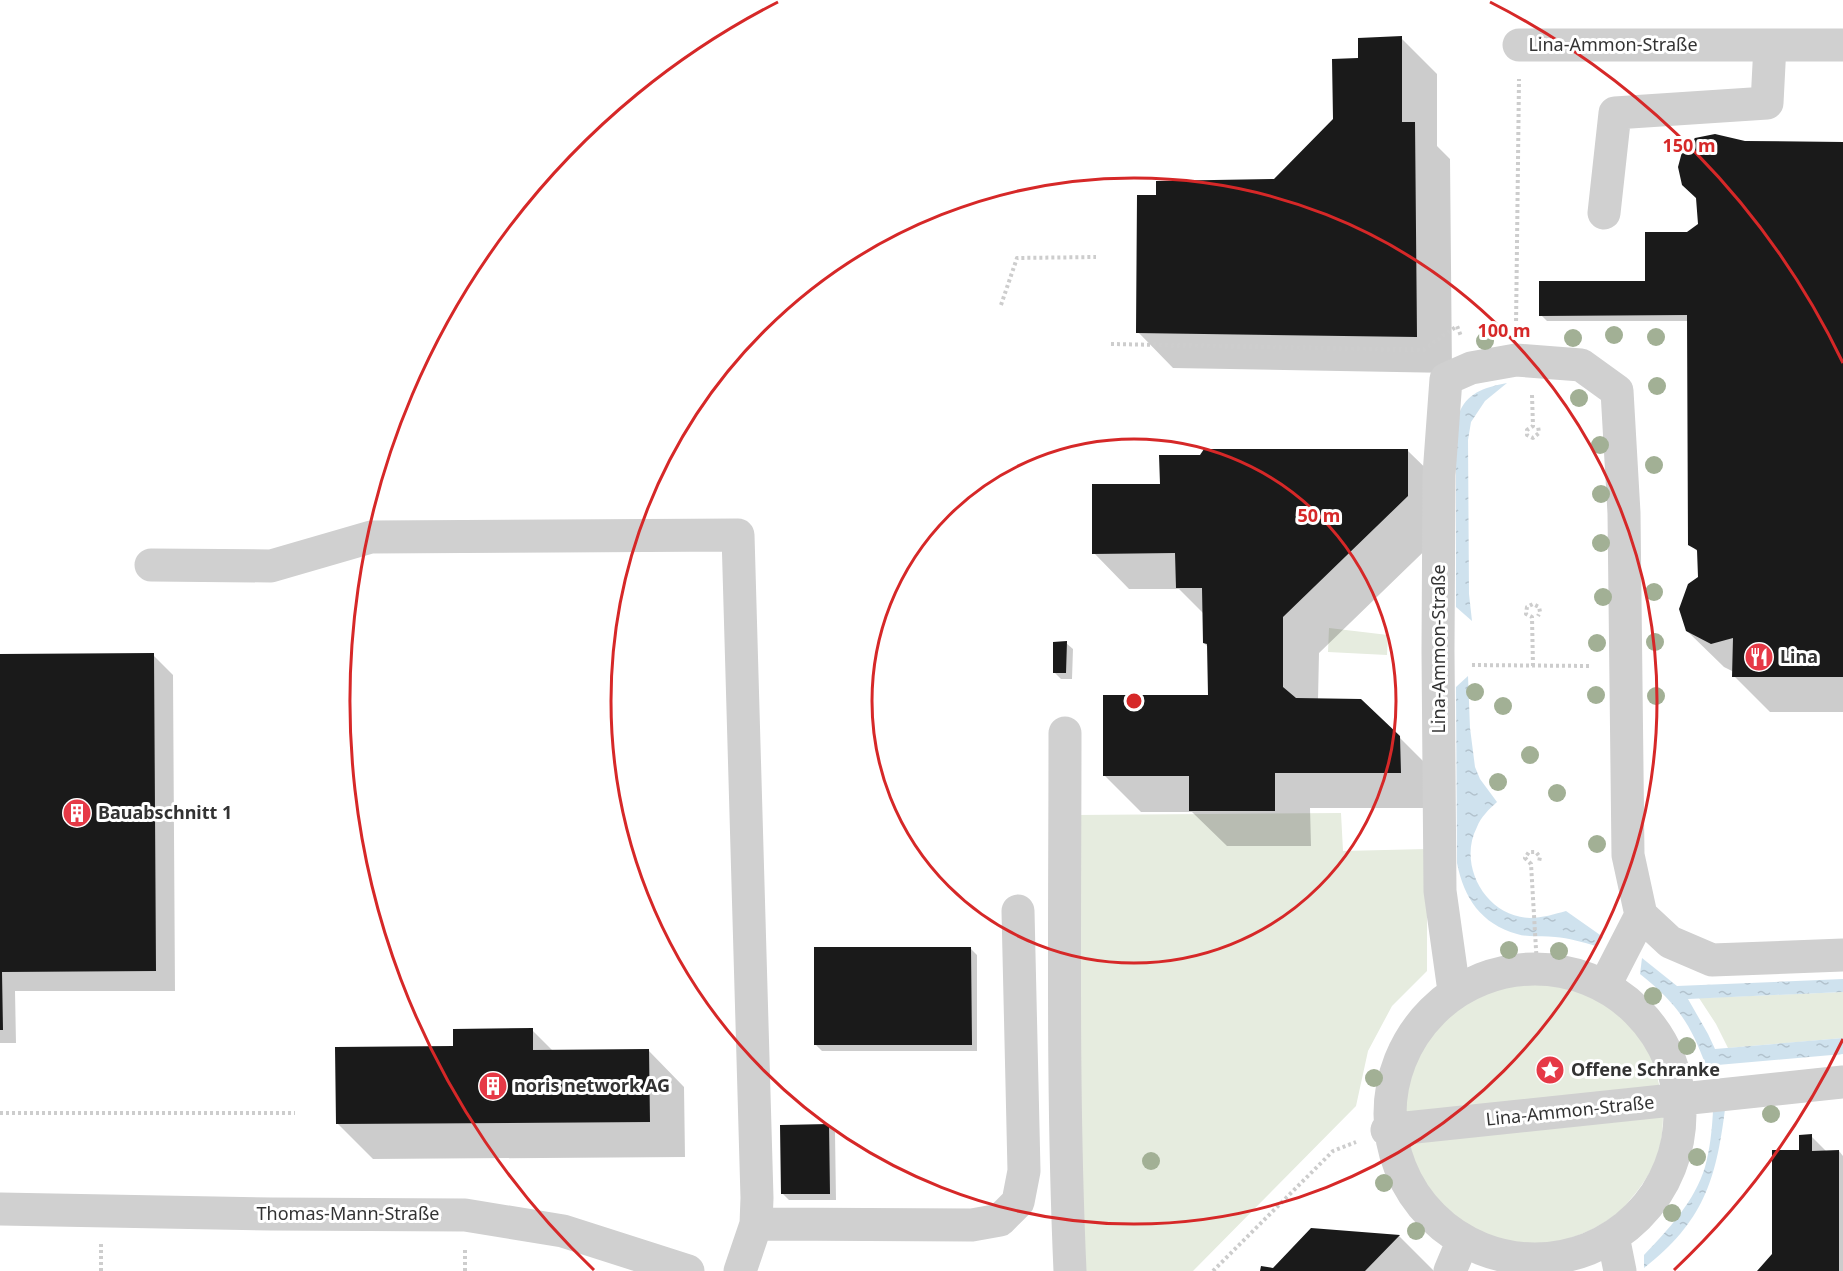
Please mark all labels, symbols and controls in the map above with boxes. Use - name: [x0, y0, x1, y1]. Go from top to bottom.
- street label: Lina-Ammon-Straße: [1528, 32, 1698, 56]
- text: 150 m: [1662, 133, 1716, 157]
- text: 100 m: [1477, 318, 1531, 342]
- text: 50 m: [1298, 503, 1340, 527]
- street label: Lina-Ammon-Straße: [1426, 564, 1450, 734]
- restaurant icon: Lina: [1743, 641, 1775, 673]
- place label: Lina: [1780, 644, 1818, 668]
- centre of rings: [1124, 691, 1144, 711]
- building icon: Bauabschnitt 1: [61, 797, 93, 829]
- place label: Bauabschnitt 1: [98, 800, 232, 824]
- place icon: Offene Schranke: [1534, 1054, 1566, 1086]
- place label: Offene Schranke: [1571, 1057, 1720, 1081]
- building icon: noris network AG: [477, 1070, 509, 1102]
- place label: noris network AG: [514, 1073, 670, 1097]
- street label: Lina-Ammon-Straße: [1485, 1089, 1655, 1131]
- street label: Thomas-Mann-Straße: [257, 1201, 439, 1225]

